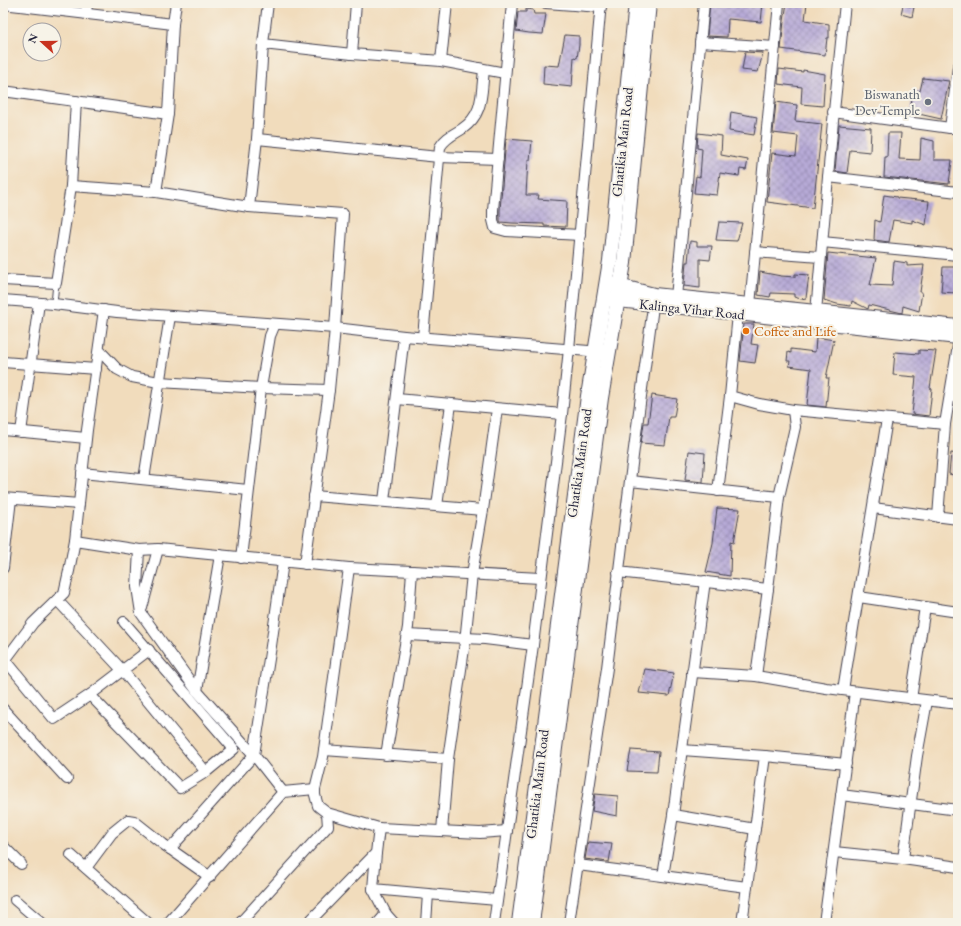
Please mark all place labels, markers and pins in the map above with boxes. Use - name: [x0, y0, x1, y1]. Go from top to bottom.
- place label: Biswanath Dev Temple: [855, 85, 921, 119]
- marker: Biswanath Dev Temple: [923, 97, 933, 107]
- place label: Coffee and Life: [754, 322, 837, 340]
- marker: Coffee and Life: [741, 326, 751, 336]

